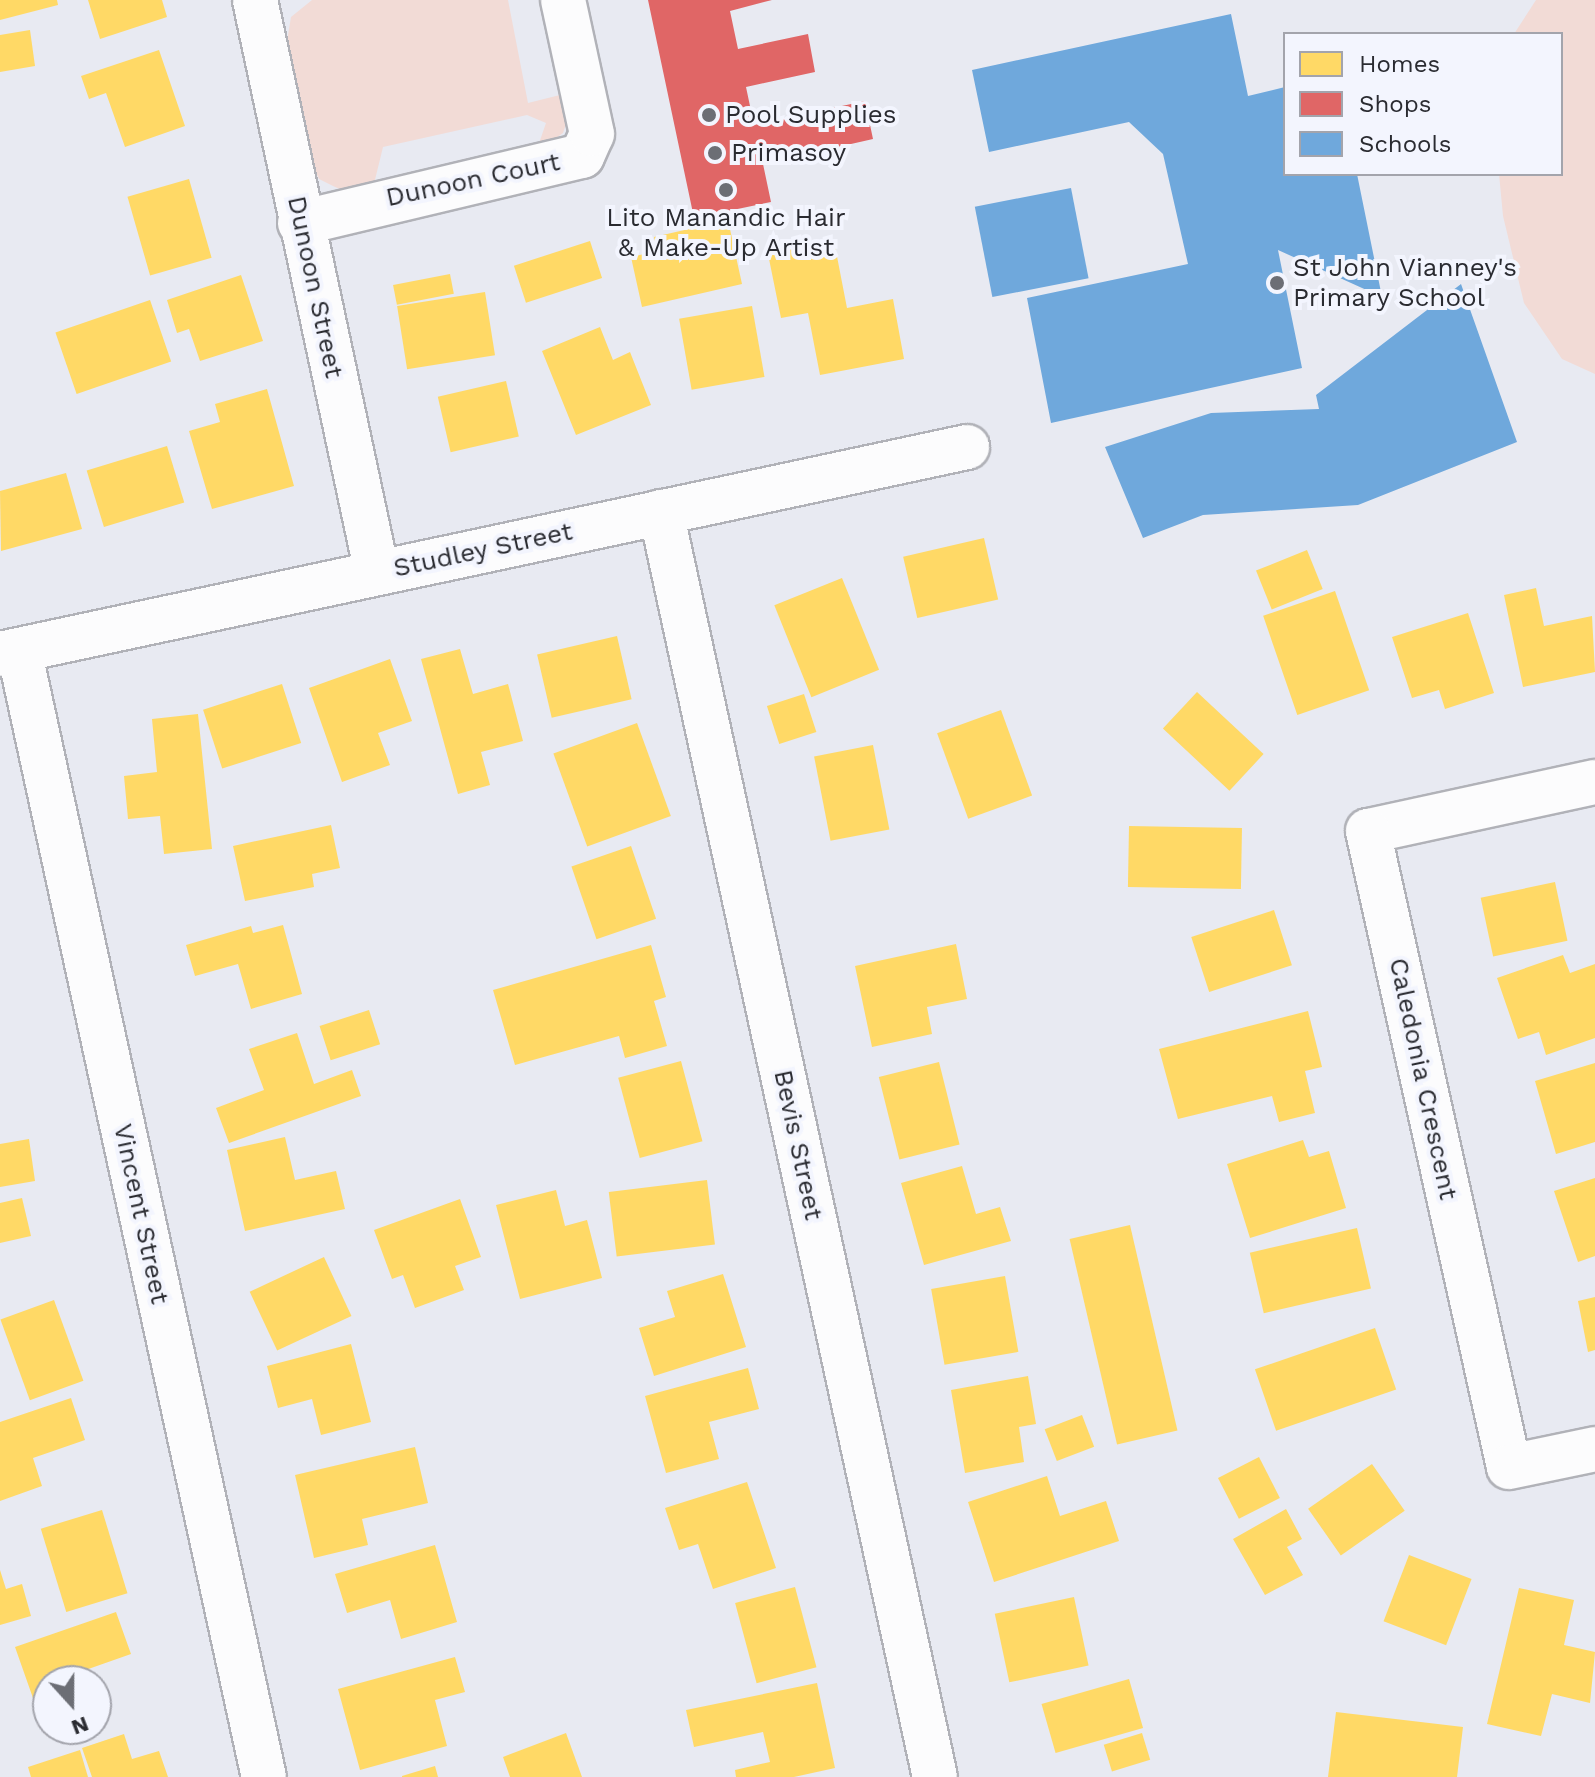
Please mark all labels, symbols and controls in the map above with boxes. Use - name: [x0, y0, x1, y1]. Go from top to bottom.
- legend: [1283, 32, 1563, 176]
- text: Homes: [1359, 50, 1440, 78]
- text: Shops: [1359, 90, 1431, 118]
- place label: Pool Supplies: [725, 99, 897, 131]
- marker: Pool Supplies: [700, 106, 718, 124]
- text: Schools: [1359, 130, 1451, 158]
- place label: Primasoy: [731, 137, 846, 169]
- marker: Primasoy: [706, 144, 724, 162]
- street label: Dunoon Court: [383, 146, 563, 214]
- marker: Lito Manandic Hair & Make-Up Artist: [717, 181, 735, 199]
- street label: Dunoon Street: [280, 193, 350, 381]
- place label: Lito Manandic Hair & Make-Up Artist: [606, 202, 846, 264]
- place label: St John Vianney's Primary School: [1293, 252, 1518, 314]
- marker: St John Vianney's Primary School: [1268, 274, 1286, 292]
- street label: Studley Street: [390, 516, 576, 584]
- street label: Caledonia Crescent: [1382, 955, 1464, 1203]
- street label: Bevis Street: [767, 1067, 829, 1223]
- street label: Vincent Street: [107, 1121, 175, 1307]
- north arrow: [32, 1665, 112, 1745]
- text: N: [68, 1711, 92, 1741]

